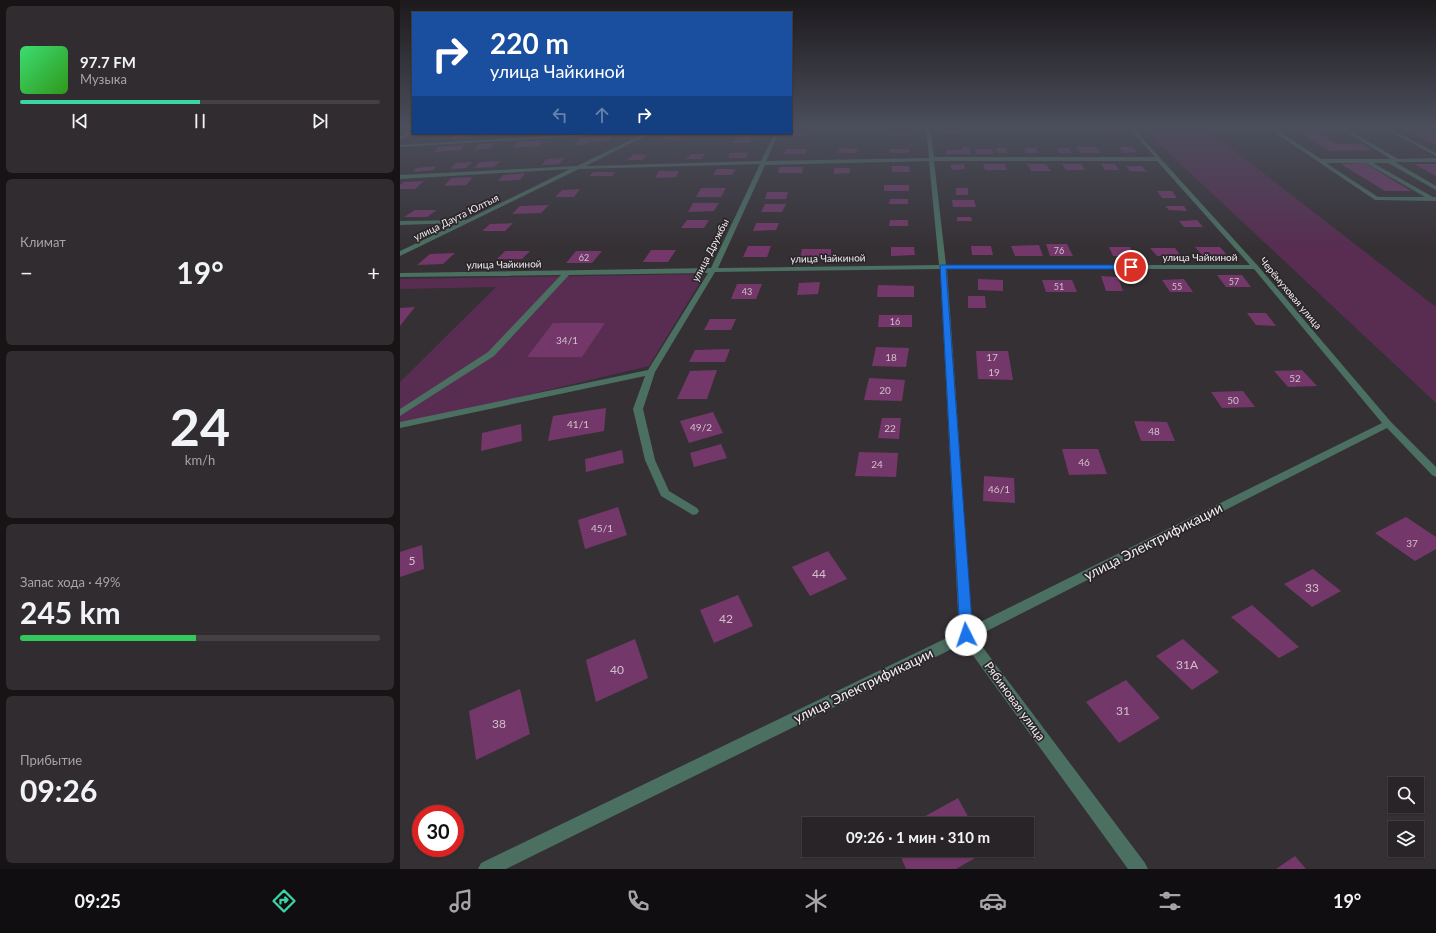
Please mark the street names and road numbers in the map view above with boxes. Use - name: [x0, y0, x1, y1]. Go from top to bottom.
- street label: улица Даута Юлтыя: [411, 191, 501, 243]
- street label: улица Дружбы: [689, 216, 731, 284]
- street label: улица Чайкиной: [790, 251, 866, 265]
- street label: улица Чайкиной: [1162, 251, 1238, 263]
- street label: Черёмуховая улица: [1257, 255, 1325, 331]
- street label: улица Чайкиной: [466, 257, 542, 271]
- street label: улица Электрификации: [1081, 499, 1225, 583]
- street label: улица Электрификации: [790, 644, 936, 726]
- street label: Рябиновая улица: [981, 659, 1049, 743]

